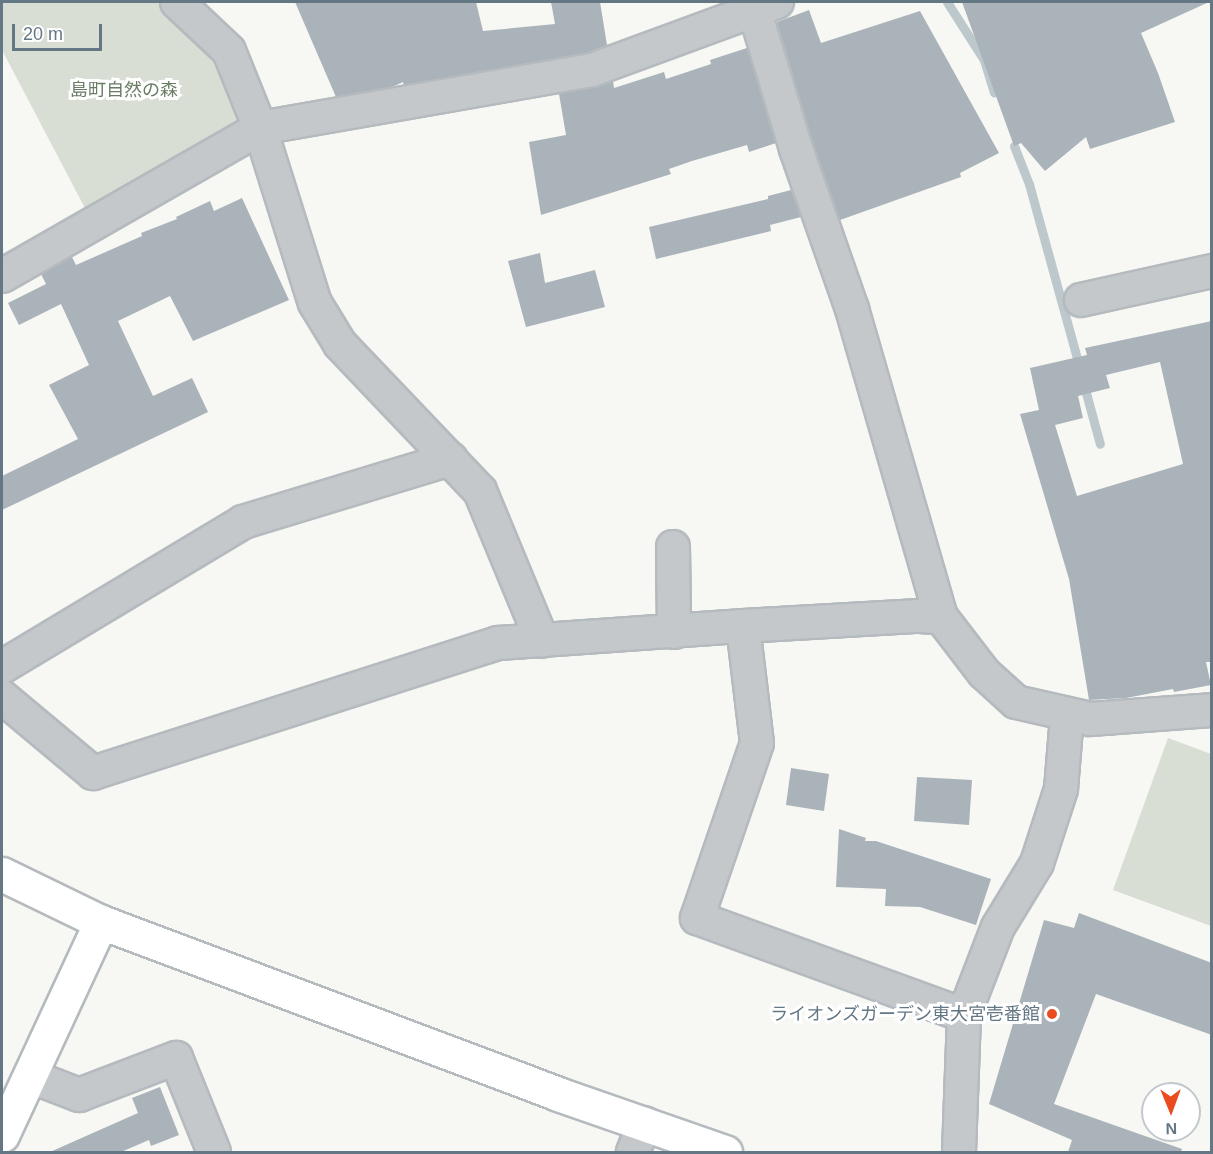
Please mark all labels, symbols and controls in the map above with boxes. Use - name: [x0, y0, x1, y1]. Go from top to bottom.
- scale bar: [15, 12, 105, 50]
- text: 20 m: [23, 24, 63, 44]
- park label: 島町自然の森: [70, 79, 178, 101]
- place label: ライオンズガーデン東大宮壱番館: [770, 1003, 1040, 1025]
- marker: ライオンズガーデン東大宮壱番館: [1045, 1007, 1059, 1021]
- north arrow: [1141, 1082, 1201, 1142]
- text: N: [1165, 1120, 1177, 1137]

